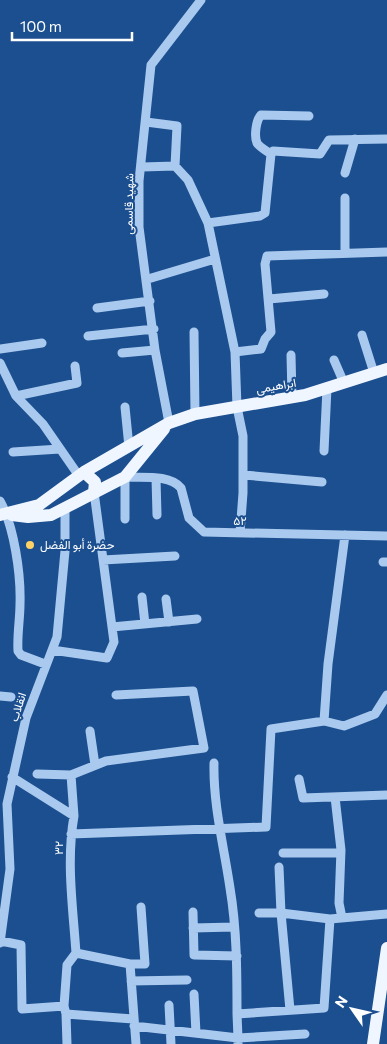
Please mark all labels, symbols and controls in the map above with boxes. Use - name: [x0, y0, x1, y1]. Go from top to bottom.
- scale bar: [12, 10, 132, 42]
- text: 100 m: [20, 17, 62, 35]
- street label: شهید قاسمی: [120, 173, 138, 235]
- street label: ابراهیمی: [255, 375, 297, 397]
- street label: ۵۲: [233, 513, 247, 527]
- place label: حضرة أبو الفضل: [40, 537, 114, 553]
- marker: حضرة أبو الفضل: [24, 539, 36, 551]
- street label: انقلاب: [6, 690, 29, 723]
- street label: ۳۲: [51, 841, 65, 855]
- north arrow: [327, 984, 377, 1034]
- text: N: [331, 992, 351, 1011]

